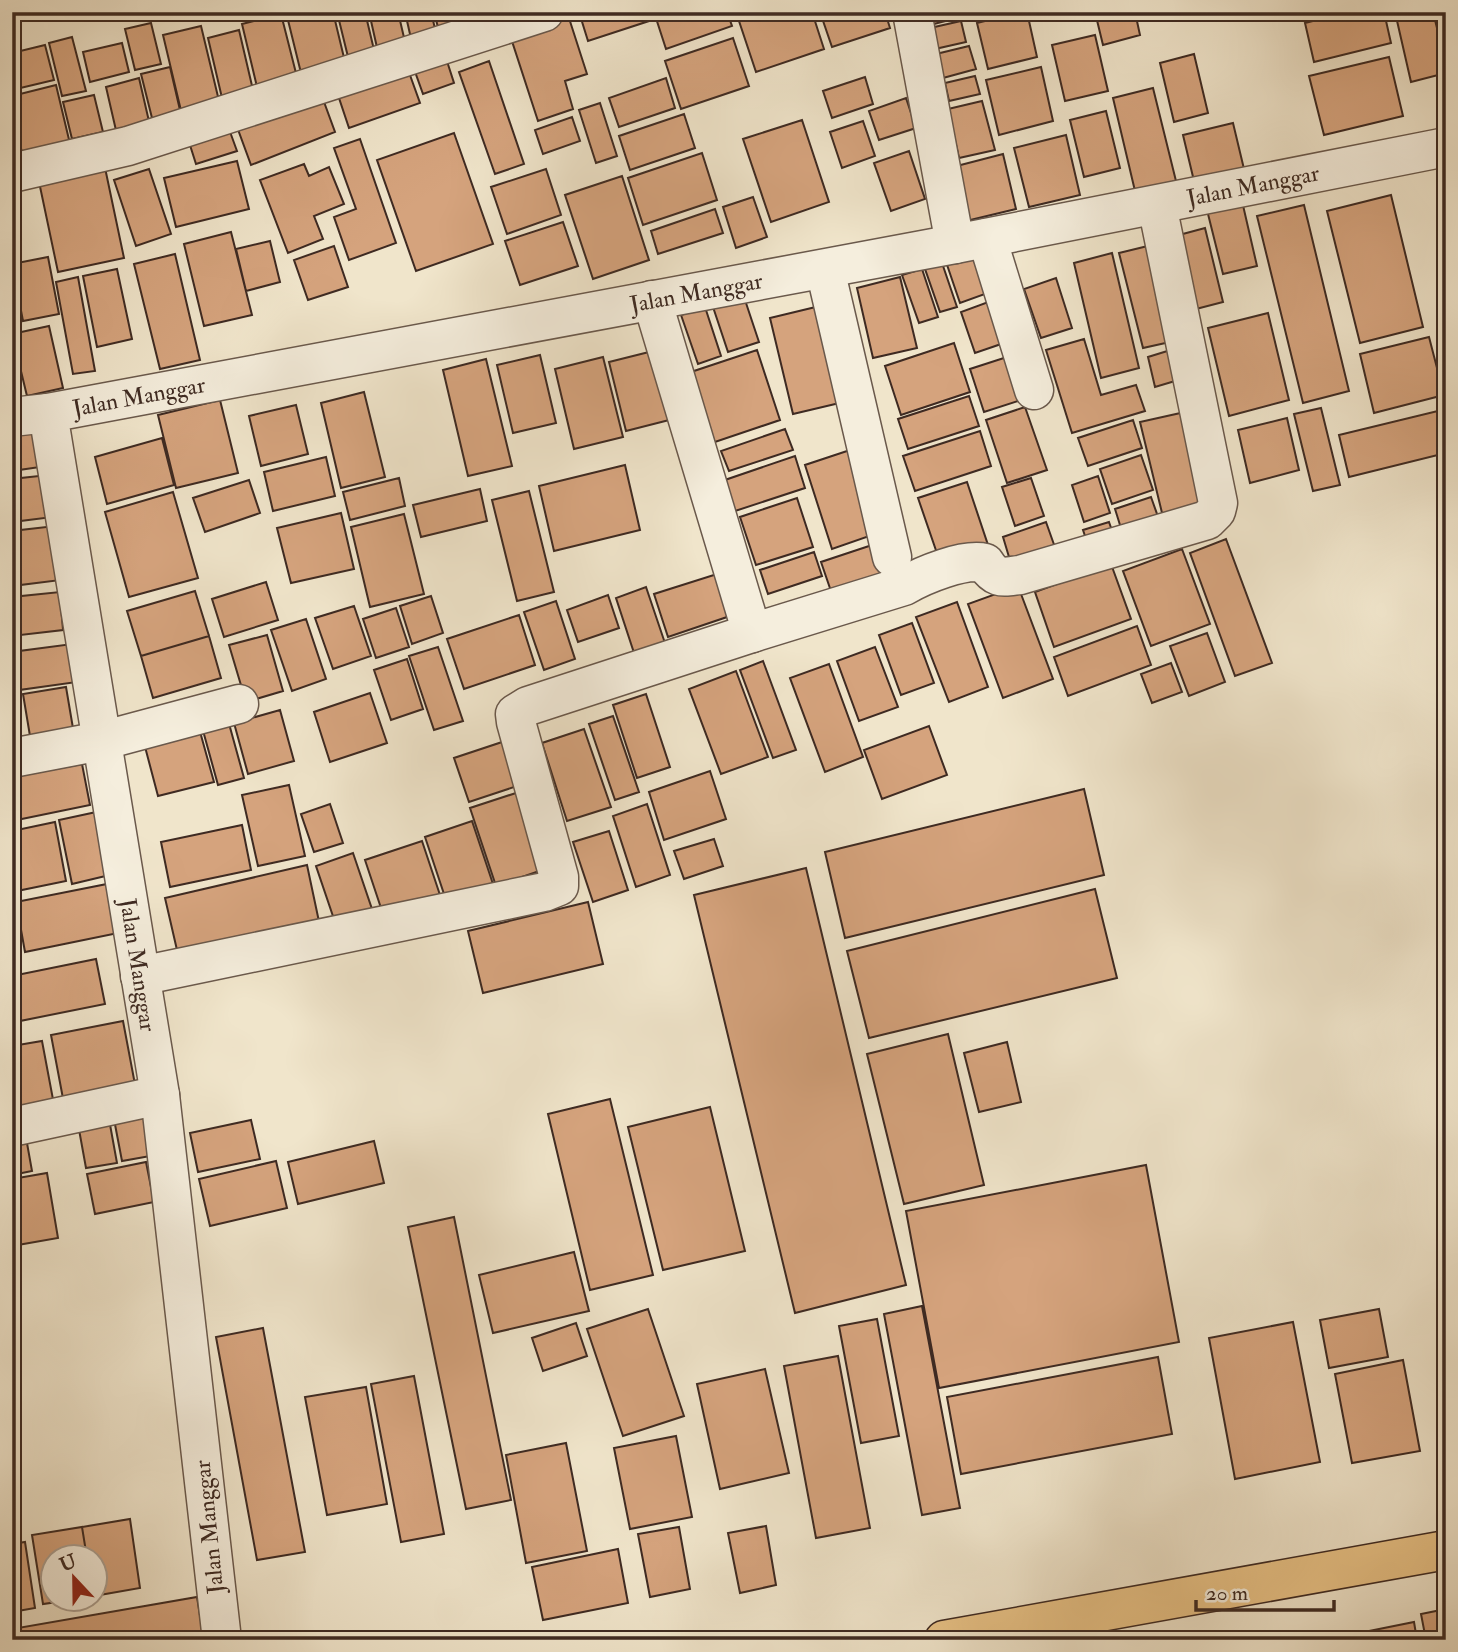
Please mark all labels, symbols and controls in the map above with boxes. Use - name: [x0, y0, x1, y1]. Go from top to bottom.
- street label: Jalan Manggar: [1183, 158, 1322, 213]
- street label: Jalan Manggar: [626, 266, 765, 319]
- street label: Jalan Manggar: [69, 369, 208, 423]
- street label: Jalan Manggar: [113, 895, 163, 1034]
- street label: Jalan Manggar: [188, 1458, 231, 1596]
- north arrow: [38, 1544, 108, 1614]
- text: U: [56, 1549, 80, 1577]
- scale bar: [1196, 1568, 1334, 1612]
- text: 20 m: [1206, 1580, 1248, 1607]

